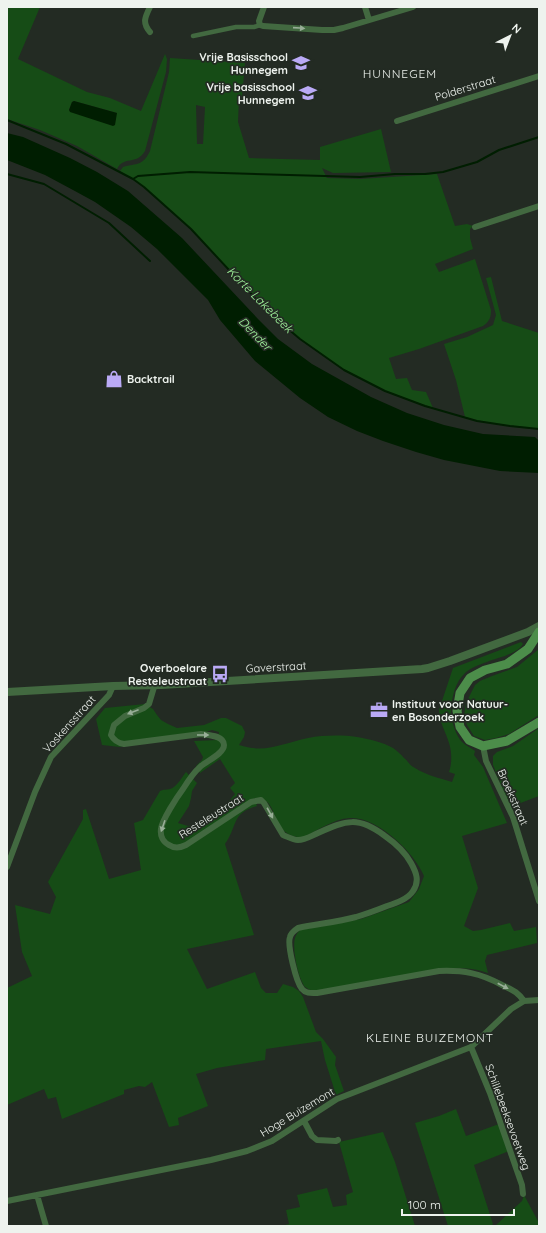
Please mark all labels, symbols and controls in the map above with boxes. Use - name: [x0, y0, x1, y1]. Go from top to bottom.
- north arrow: [490, 16, 530, 56]
- text: N: [509, 21, 524, 36]
- one-way arrow: [293, 25, 305, 32]
- place label: Vrije Basisschool Hunnegem: [199, 50, 288, 77]
- school or university icon: Vrije Basisschool Hunnegem: [291, 53, 311, 73]
- district label: HUNNEGEM: [363, 66, 437, 81]
- street label: Polderstraat: [433, 72, 497, 104]
- place label: Vrije basisschool Hunnegem: [207, 80, 295, 107]
- school or university icon: Vrije basisschool Hunnegem: [298, 83, 318, 103]
- water label: Korte Lakebeek: [224, 263, 298, 337]
- water label: Dender: [236, 314, 276, 355]
- shop icon: Backtrail: [104, 369, 124, 389]
- place label: Backtrail: [127, 372, 175, 386]
- street label: Gaverstraat: [245, 658, 307, 676]
- place label: Overboelare Resteleustraat: [128, 661, 208, 688]
- bus stop icon: Overboelare Resteleustraat: [210, 664, 230, 684]
- street label: Voskensstraat: [40, 692, 99, 756]
- place label: Instituut voor Natuur- en Bosonderzoek: [392, 697, 508, 724]
- office icon: Instituut voor Natuur- en Bosonderzoek: [369, 700, 389, 720]
- one-way arrow: [127, 710, 139, 716]
- one-way arrow: [197, 732, 210, 738]
- street label: Broekstraat: [494, 767, 532, 827]
- street label: Resteleustraat: [176, 790, 246, 841]
- one-way arrow: [266, 807, 273, 818]
- one-way arrow: [160, 821, 166, 833]
- one-way arrow: [497, 982, 509, 989]
- district label: KLEINE BUIZEMONT: [366, 1030, 494, 1045]
- street label: Schillebeeksevoetweg: [482, 1062, 534, 1172]
- street label: Hoge Buizemont: [257, 1084, 337, 1140]
- scale bar: [402, 1191, 514, 1217]
- text: 100 m: [408, 1197, 441, 1212]

